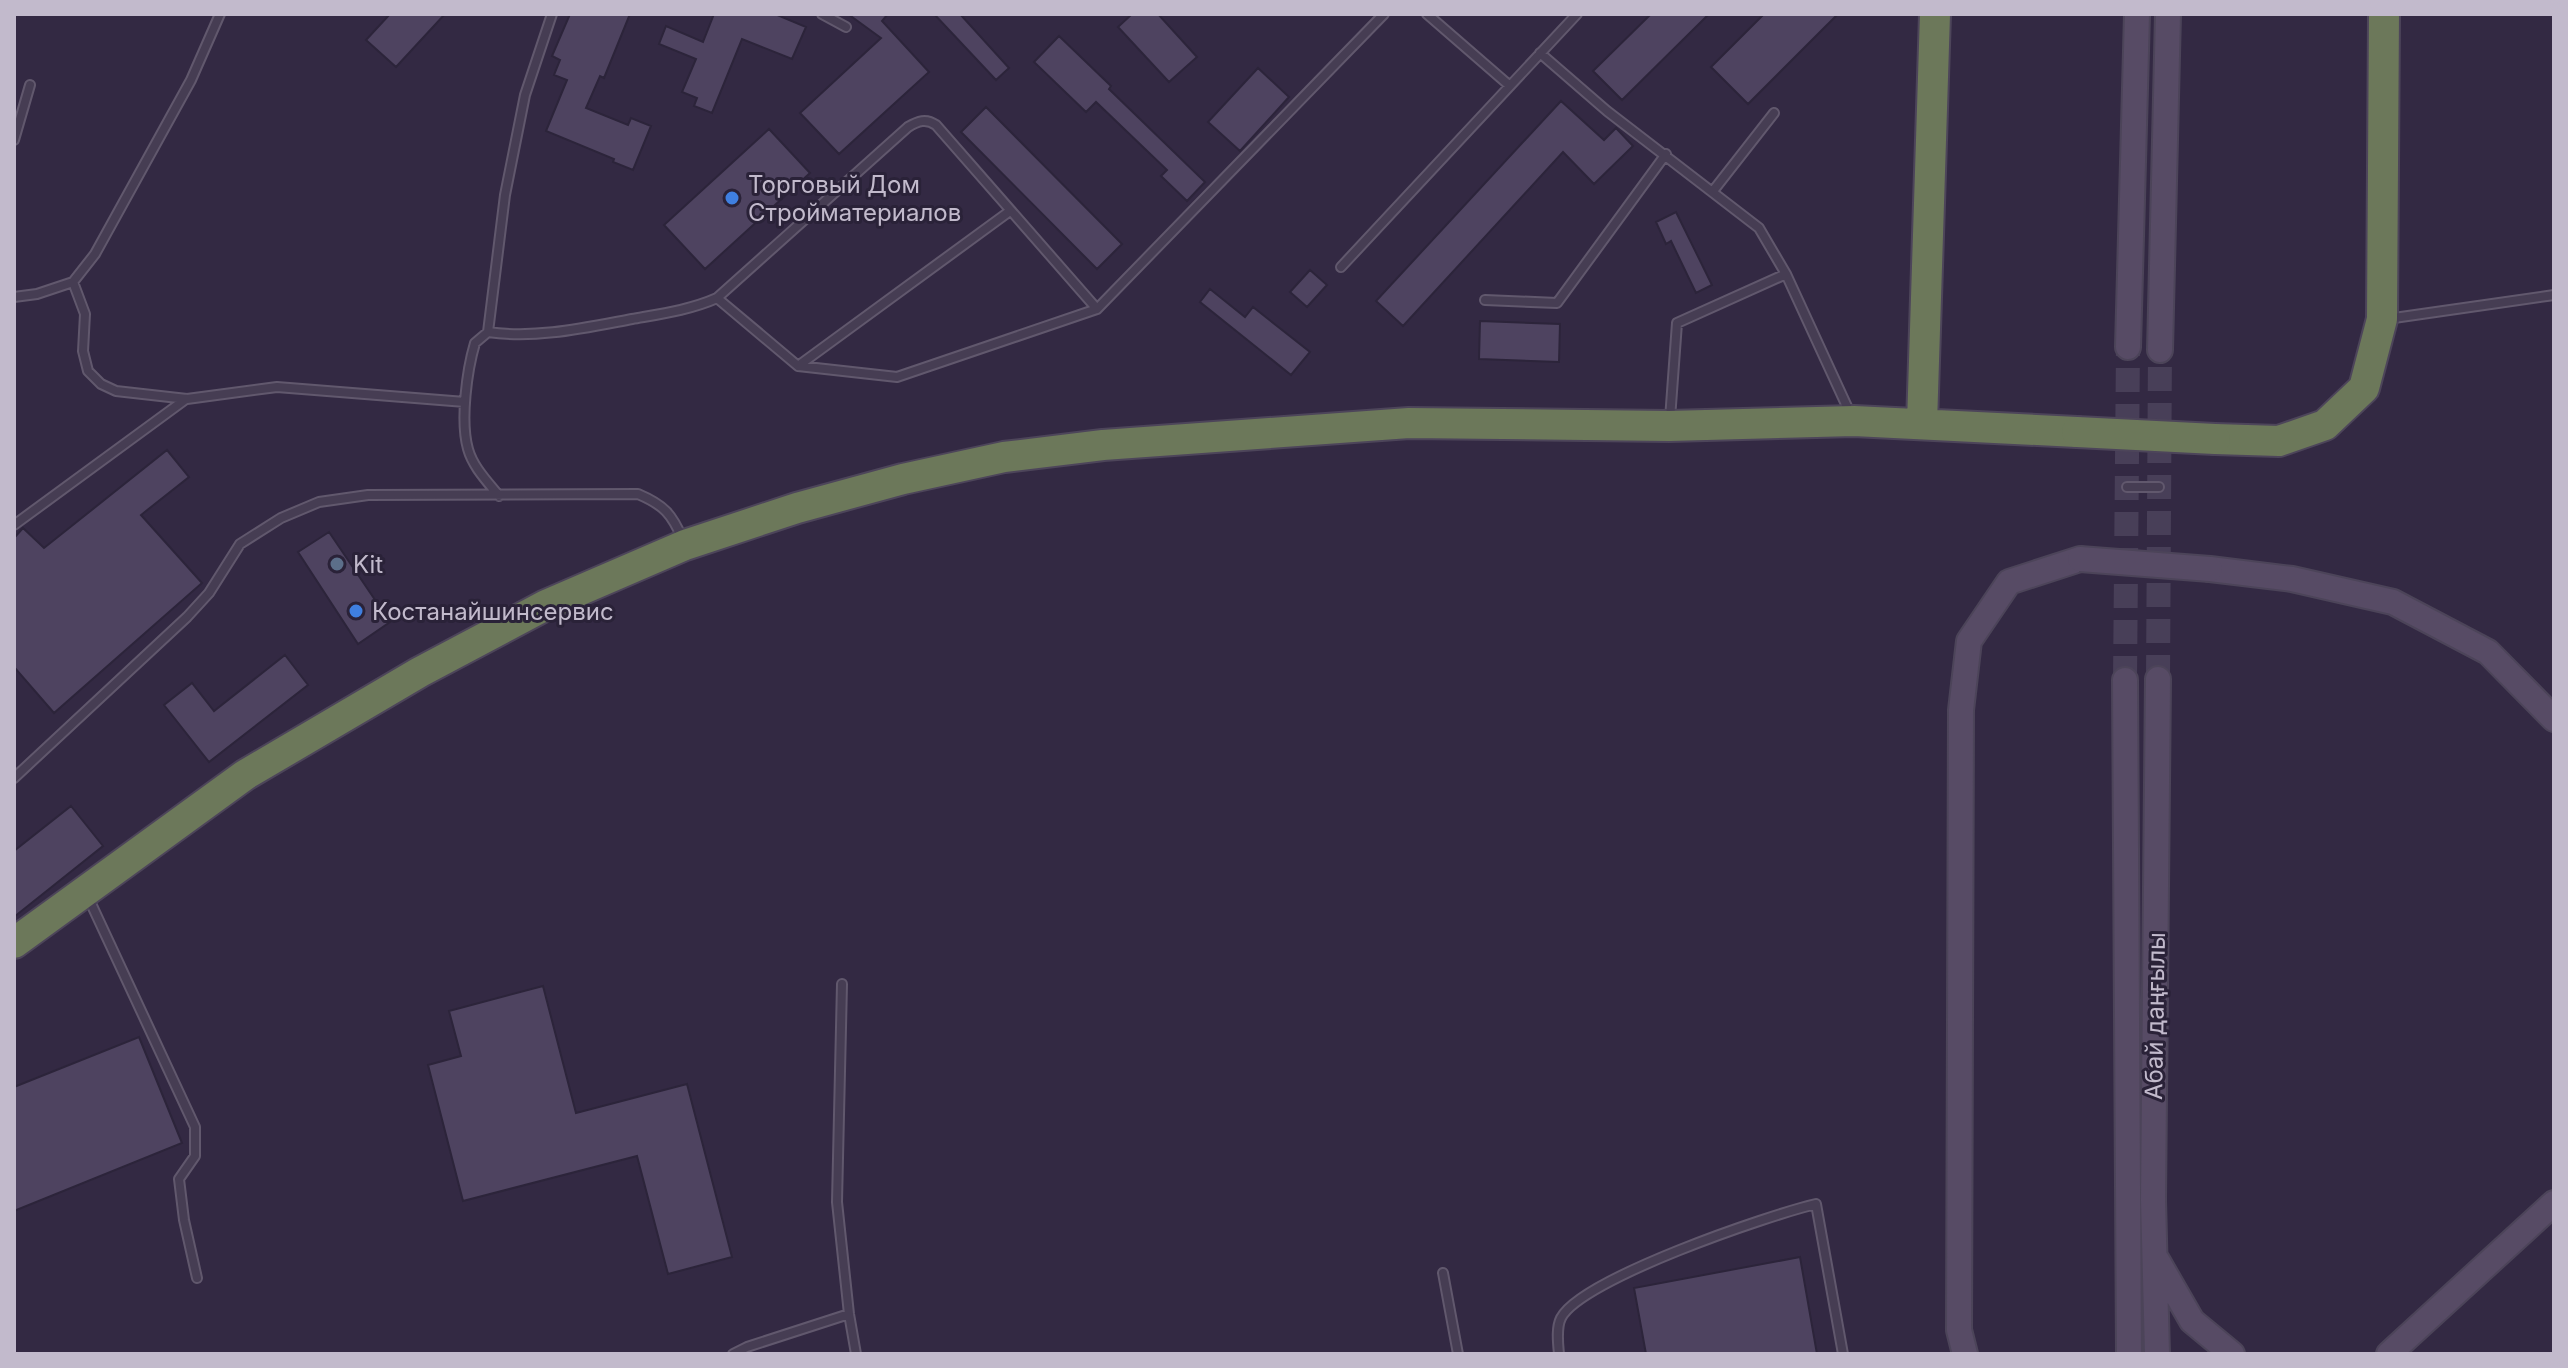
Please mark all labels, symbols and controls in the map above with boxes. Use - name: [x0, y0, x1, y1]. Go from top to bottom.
- place label: Торговый Дом Стройматериалов: [748, 170, 961, 227]
- marker: Торговый Дом Стройматериалов: [723, 189, 741, 207]
- place label: Kit: [353, 550, 383, 579]
- marker: Kit: [328, 555, 346, 573]
- place label: Костанайшинсервис: [372, 597, 614, 626]
- marker: Костанайшинсервис: [347, 602, 365, 620]
- street label: Абай даңғылы: [2139, 932, 2171, 1100]

